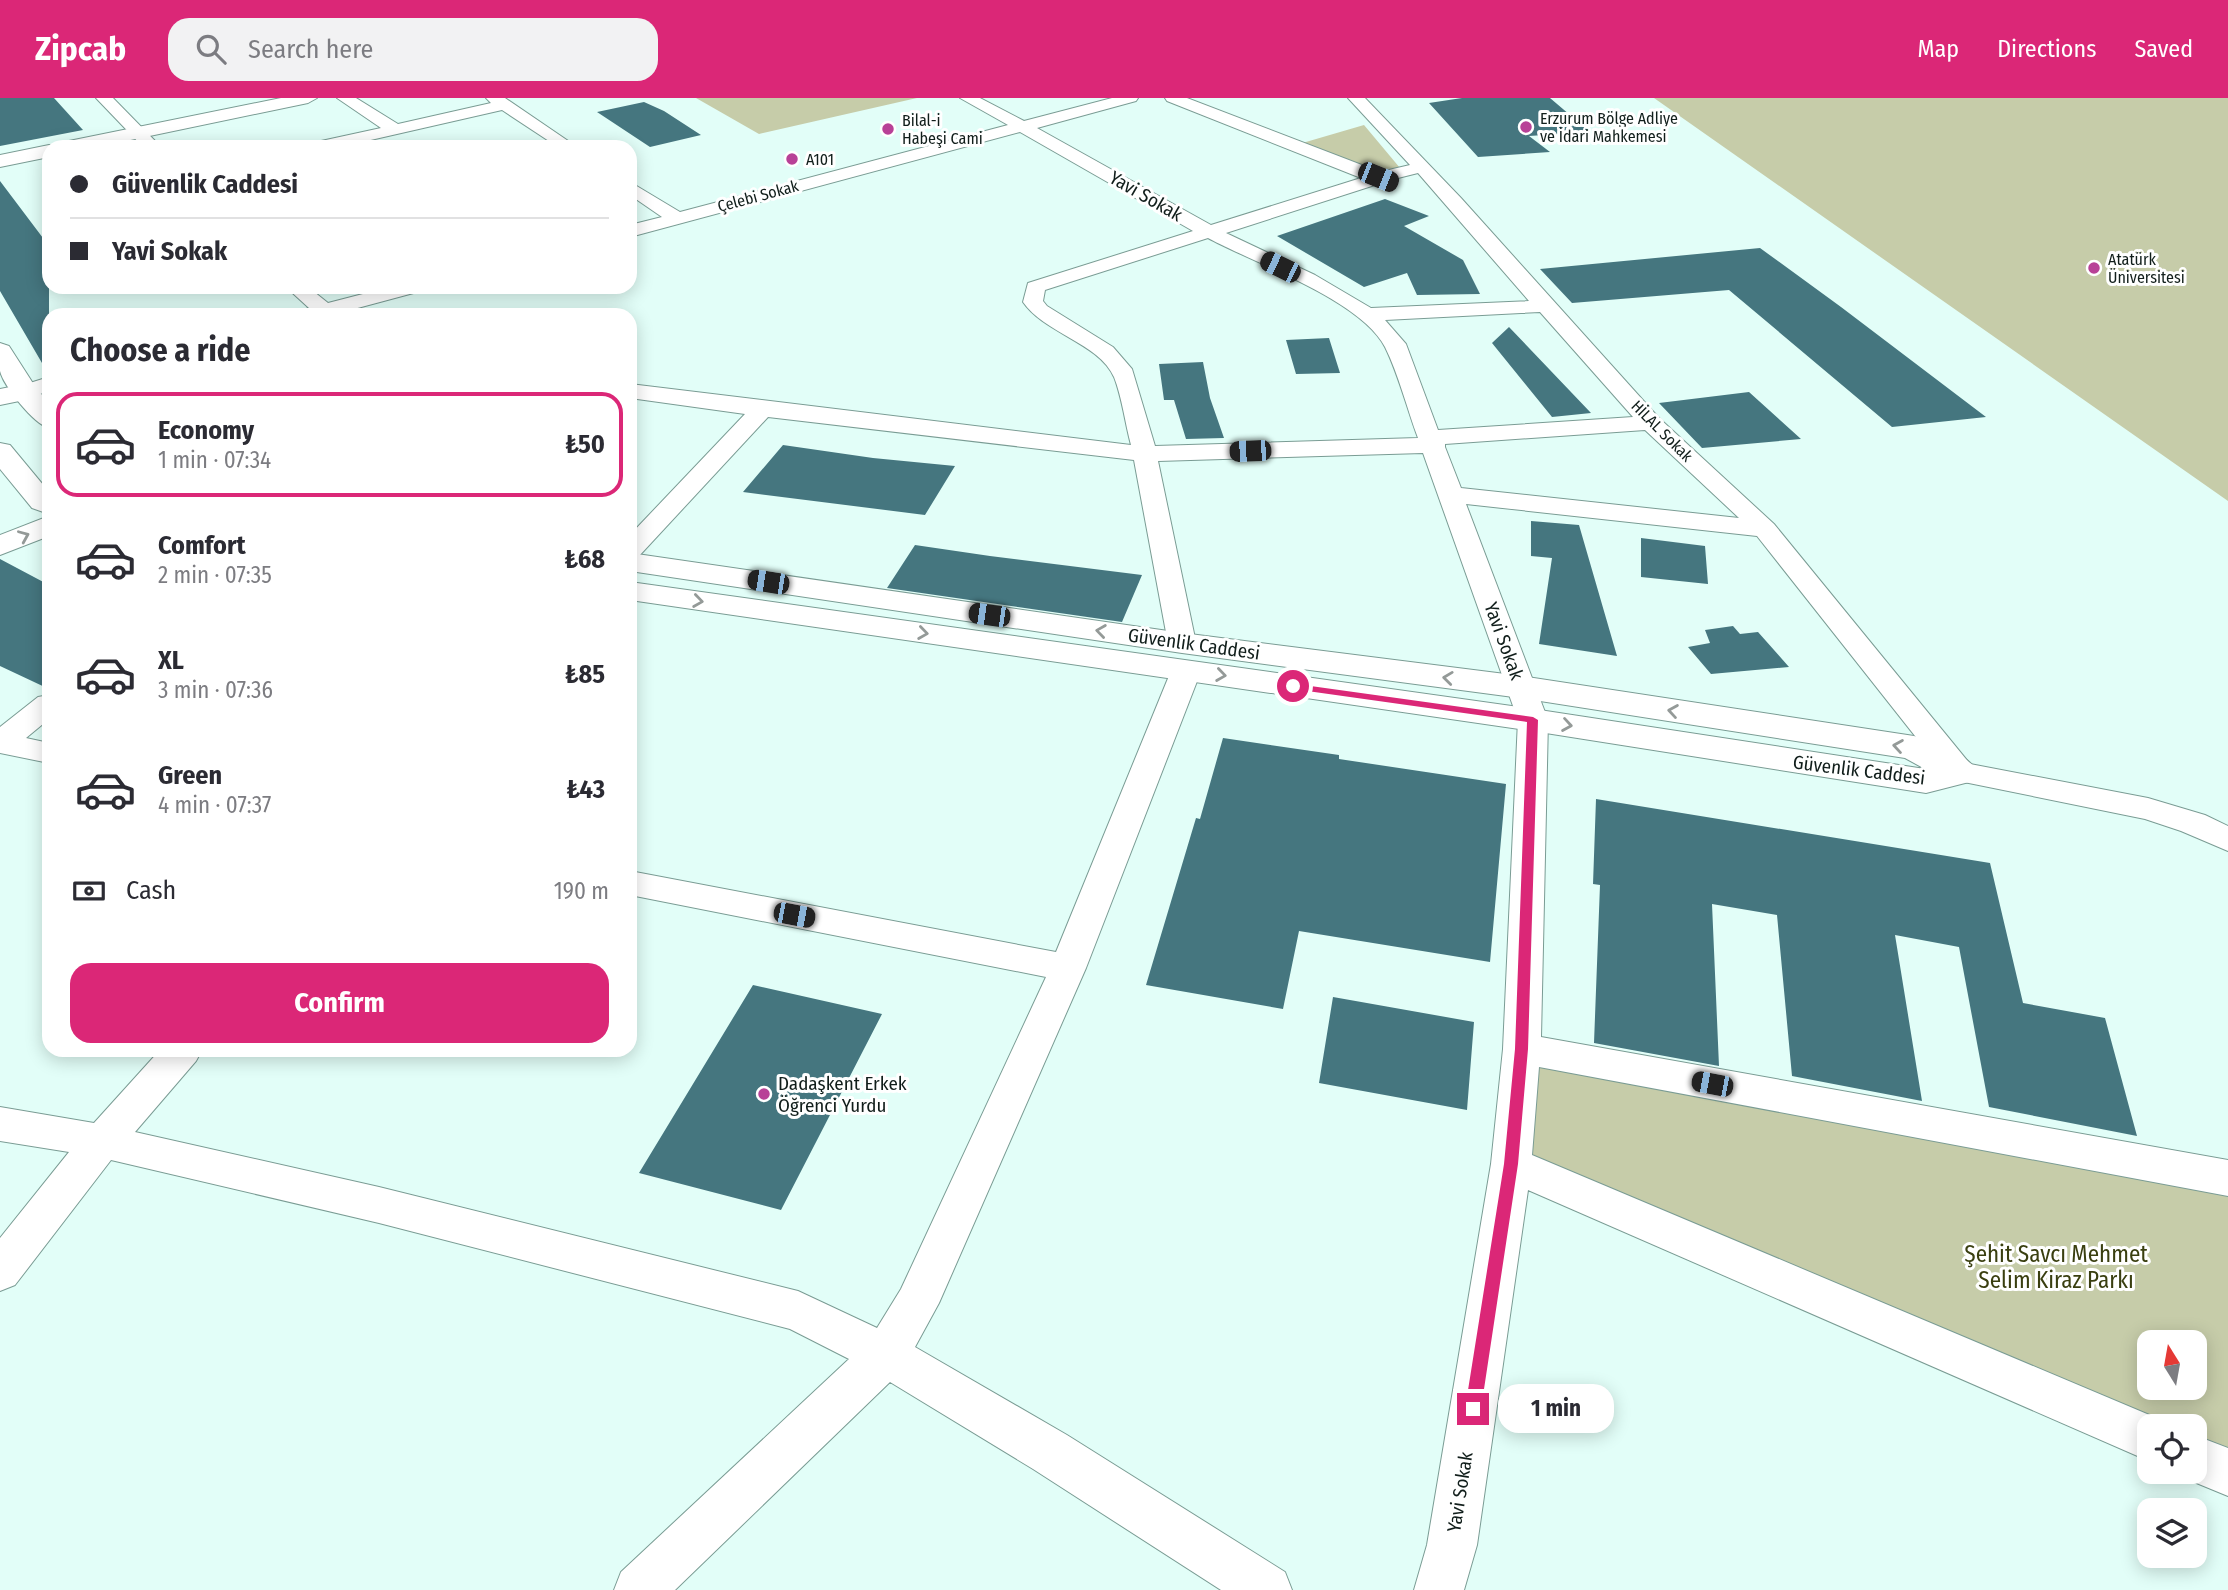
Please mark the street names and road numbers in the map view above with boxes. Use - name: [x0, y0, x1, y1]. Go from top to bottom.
- street label: Yavi Sokak: [1105, 166, 1187, 226]
- street label: Çelebi Sokak: [715, 176, 801, 217]
- street label: HİLAL Sokak: [1627, 396, 1697, 466]
- street label: Yavi Sokak: [1479, 599, 1529, 683]
- street label: Güvenlik Caddesi: [1126, 623, 1262, 665]
- street label: Güvenlik Caddesi: [1792, 750, 1926, 790]
- street label: Yavi Sokak: [1442, 1450, 1478, 1534]

